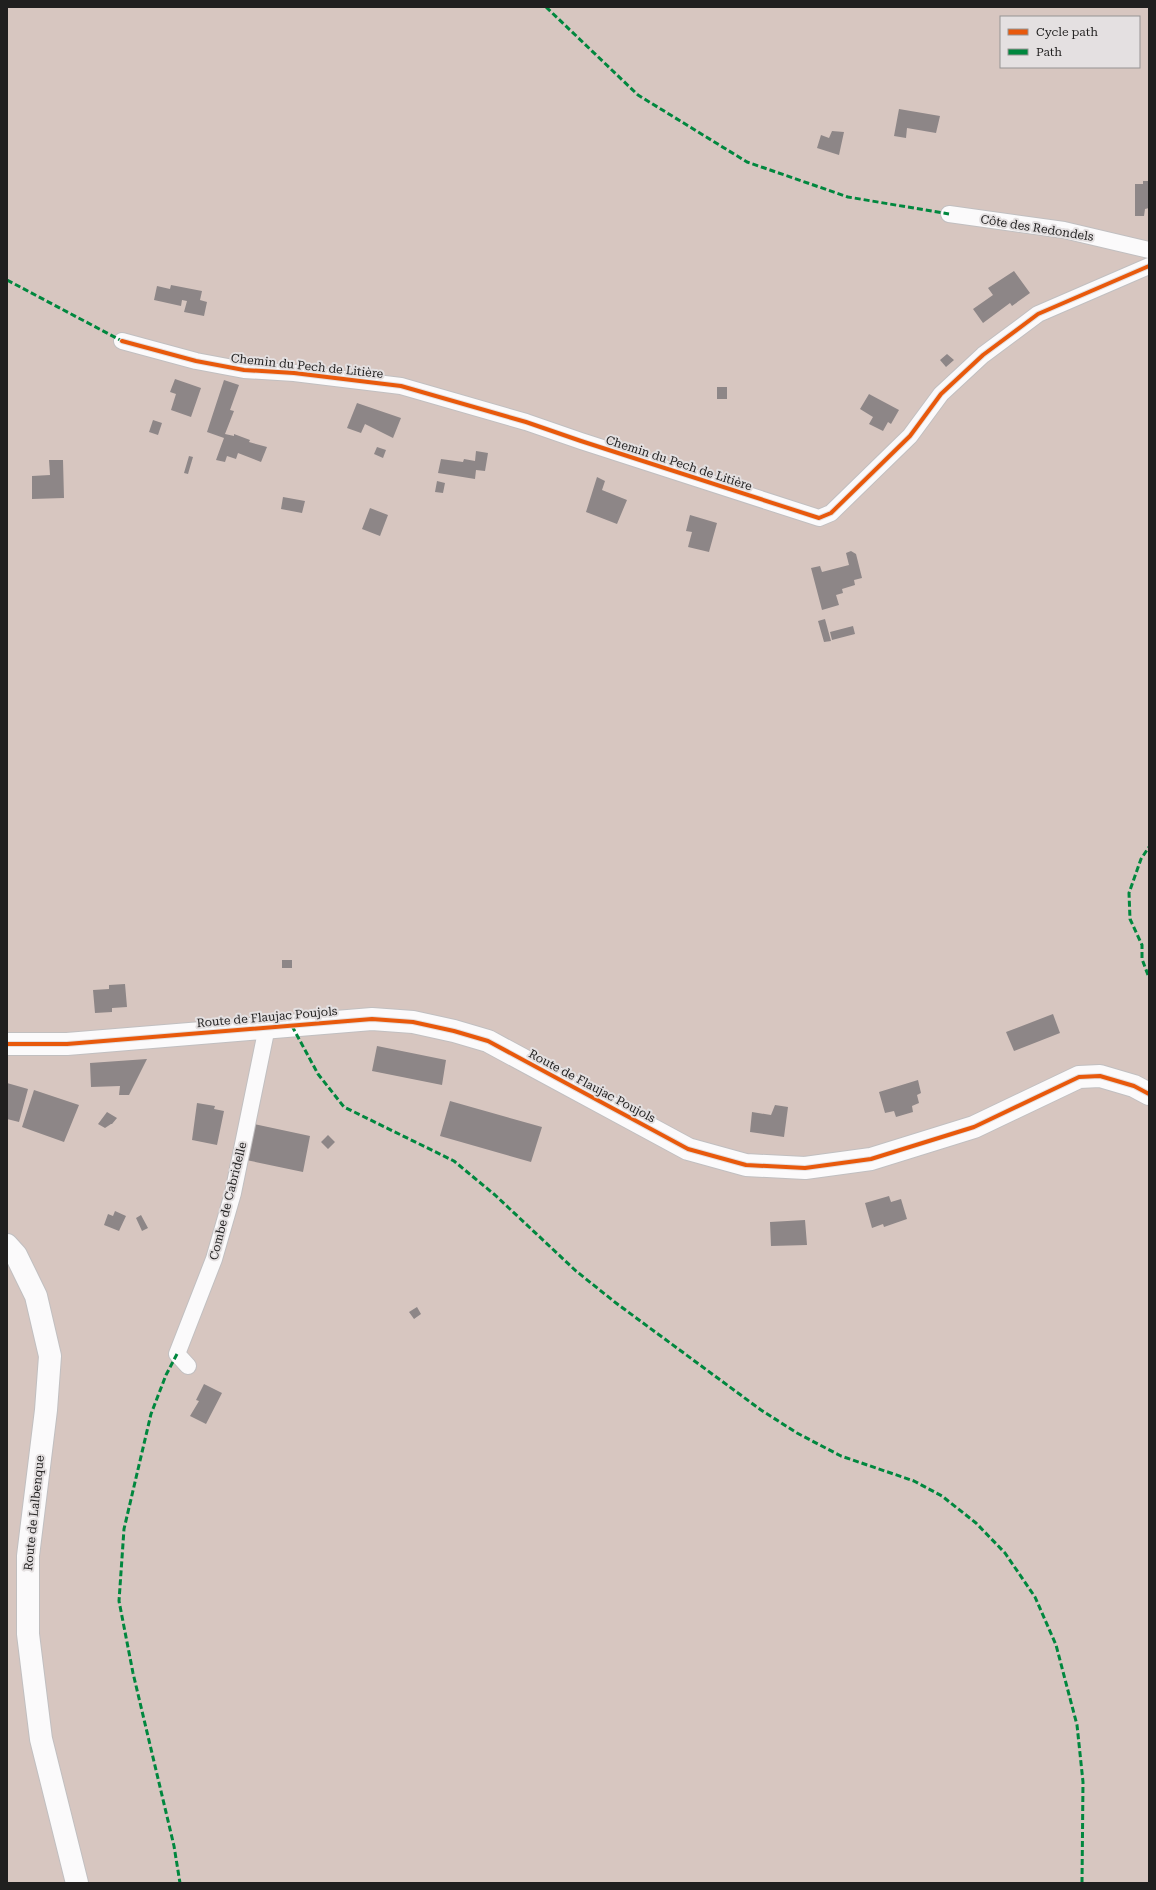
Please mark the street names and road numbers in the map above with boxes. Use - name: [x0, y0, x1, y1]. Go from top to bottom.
- street label: Côte des Redondels: [979, 212, 1095, 244]
- street label: Chemin du Pech de Litière: [230, 351, 384, 381]
- street label: Chemin du Pech de Litière: [604, 433, 754, 493]
- street label: Route de Flaujac Poujols: [196, 1004, 338, 1030]
- street label: Route de Flaujac Poujols: [526, 1047, 658, 1126]
- street label: Combe de Cabridelle: [207, 1140, 250, 1262]
- street label: Route de Lalbenque: [21, 1454, 47, 1571]

